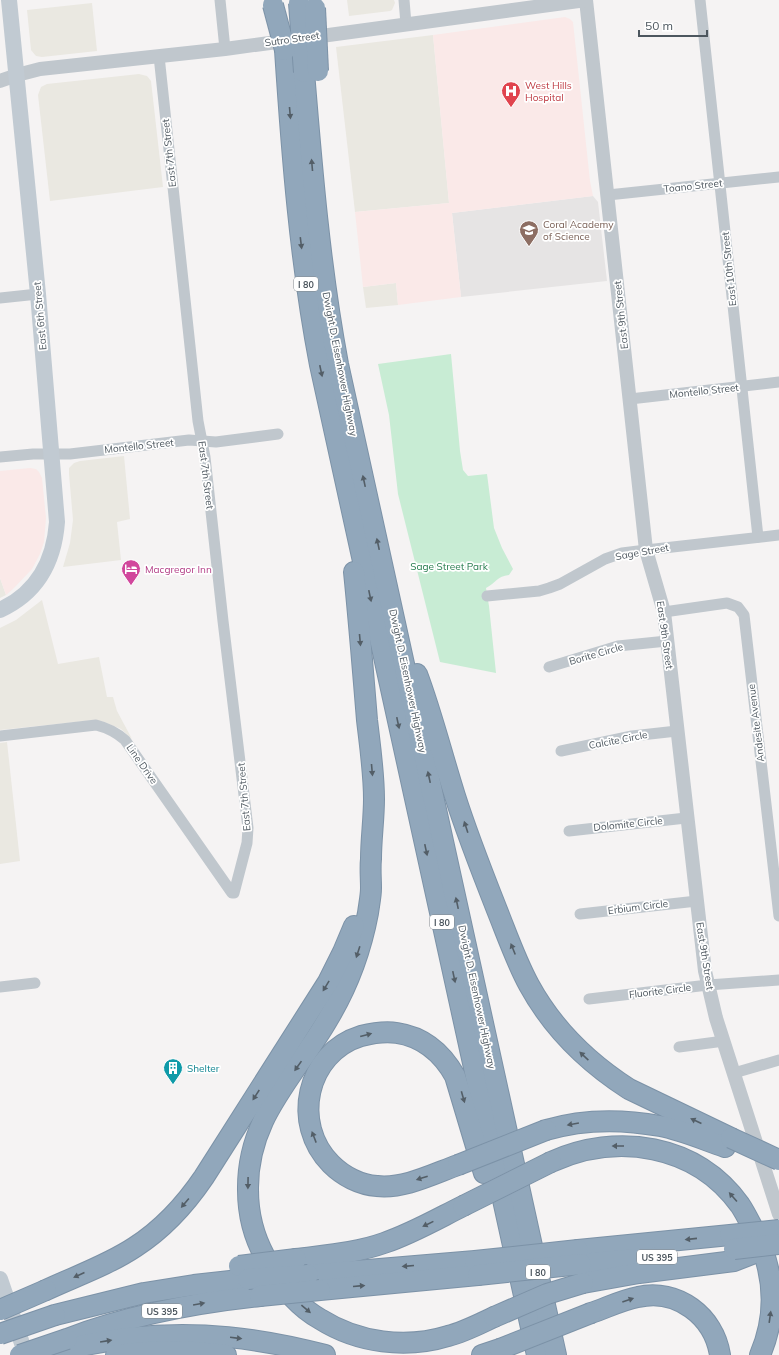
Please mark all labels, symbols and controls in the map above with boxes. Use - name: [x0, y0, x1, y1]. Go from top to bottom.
- scale bar: [639, 12, 707, 38]
- text: 50 m: [645, 18, 673, 33]
- street label: Sutro Street: [264, 29, 321, 49]
- place label: West Hills Hospital: [525, 79, 572, 104]
- hospital icon: West Hills Hospital: [500, 80, 522, 108]
- one-way arrow: [286, 107, 293, 119]
- street label: East 7th Street: [159, 118, 179, 188]
- one-way arrow: [308, 159, 315, 171]
- street label: Toano Street: [663, 176, 723, 196]
- place label: Coral Academy of Science: [543, 218, 614, 243]
- school or university icon: Coral Academy of Science: [518, 219, 540, 247]
- street label: East 10th Street: [719, 231, 739, 307]
- one-way arrow: [297, 237, 304, 249]
- road number: I 80: [294, 277, 318, 291]
- street label: East 9th Street: [611, 280, 631, 350]
- street label: East 6th Street: [30, 281, 49, 351]
- street label: Dwight D. Eisenhower Highway: [320, 291, 360, 438]
- one-way arrow: [318, 365, 324, 377]
- street label: Montello Street: [669, 381, 740, 401]
- street label: Montello Street: [104, 436, 175, 456]
- street label: East 7th Street: [195, 440, 217, 510]
- one-way arrow: [360, 475, 366, 487]
- one-way arrow: [374, 538, 380, 550]
- street label: Sage Street: [614, 541, 670, 563]
- hotel icon: Macgregor Inn: [120, 558, 142, 586]
- park label: Sage Street Park: [410, 560, 489, 573]
- place label: Macgregor Inn: [145, 563, 212, 576]
- one-way arrow: [368, 590, 374, 602]
- street label: East 9th Street: [654, 600, 676, 670]
- street label: Dwight D. Eisenhower Highway: [386, 608, 430, 755]
- one-way arrow: [357, 634, 364, 646]
- street label: Borite Circle: [567, 640, 625, 668]
- street label: Andesite Avenue: [745, 683, 767, 763]
- one-way arrow: [396, 717, 402, 729]
- street label: Calcite Circle: [588, 728, 648, 752]
- street label: Line Drive: [124, 741, 160, 787]
- street label: East 7th Street: [234, 762, 253, 832]
- one-way arrow: [368, 764, 375, 776]
- one-way arrow: [425, 770, 431, 783]
- street label: Dolomite Circle: [593, 814, 663, 834]
- one-way arrow: [462, 821, 468, 833]
- one-way arrow: [424, 844, 430, 856]
- one-way arrow: [453, 897, 459, 910]
- street label: Erbium Circle: [607, 897, 669, 917]
- road number: I 80: [430, 915, 454, 929]
- street label: East 9th Street: [693, 921, 717, 991]
- street label: Dwight D. Eisenhower Highway: [455, 924, 499, 1071]
- one-way arrow: [509, 942, 515, 954]
- one-way arrow: [355, 946, 361, 958]
- one-way arrow: [452, 971, 458, 983]
- one-way arrow: [322, 980, 329, 992]
- street label: Fluorite Circle: [628, 981, 692, 1001]
- one-way arrow: [360, 1032, 372, 1038]
- one-way arrow: [579, 1051, 589, 1060]
- building icon: Shelter: [162, 1057, 184, 1085]
- one-way arrow: [294, 1061, 302, 1071]
- place label: Shelter: [187, 1062, 220, 1075]
- one-way arrow: [253, 1089, 260, 1101]
- one-way arrow: [460, 1092, 466, 1104]
- one-way arrow: [690, 1118, 701, 1124]
- one-way arrow: [567, 1121, 580, 1127]
- one-way arrow: [310, 1131, 316, 1143]
- one-way arrow: [611, 1143, 624, 1149]
- one-way arrow: [415, 1175, 427, 1181]
- one-way arrow: [245, 1177, 251, 1190]
- one-way arrow: [728, 1192, 737, 1202]
- one-way arrow: [180, 1198, 189, 1209]
- one-way arrow: [422, 1220, 433, 1227]
- one-way arrow: [685, 1235, 697, 1242]
- road number: US 395: [637, 1250, 677, 1264]
- one-way arrow: [402, 1263, 414, 1270]
- road number: I 80: [526, 1265, 550, 1279]
- one-way arrow: [73, 1272, 84, 1278]
- one-way arrow: [353, 1283, 365, 1289]
- one-way arrow: [622, 1296, 634, 1302]
- one-way arrow: [193, 1301, 205, 1307]
- road number: US 395: [142, 1304, 182, 1318]
- one-way arrow: [301, 1305, 311, 1314]
- one-way arrow: [767, 1311, 773, 1323]
- one-way arrow: [230, 1334, 242, 1341]
- one-way arrow: [100, 1338, 113, 1344]

